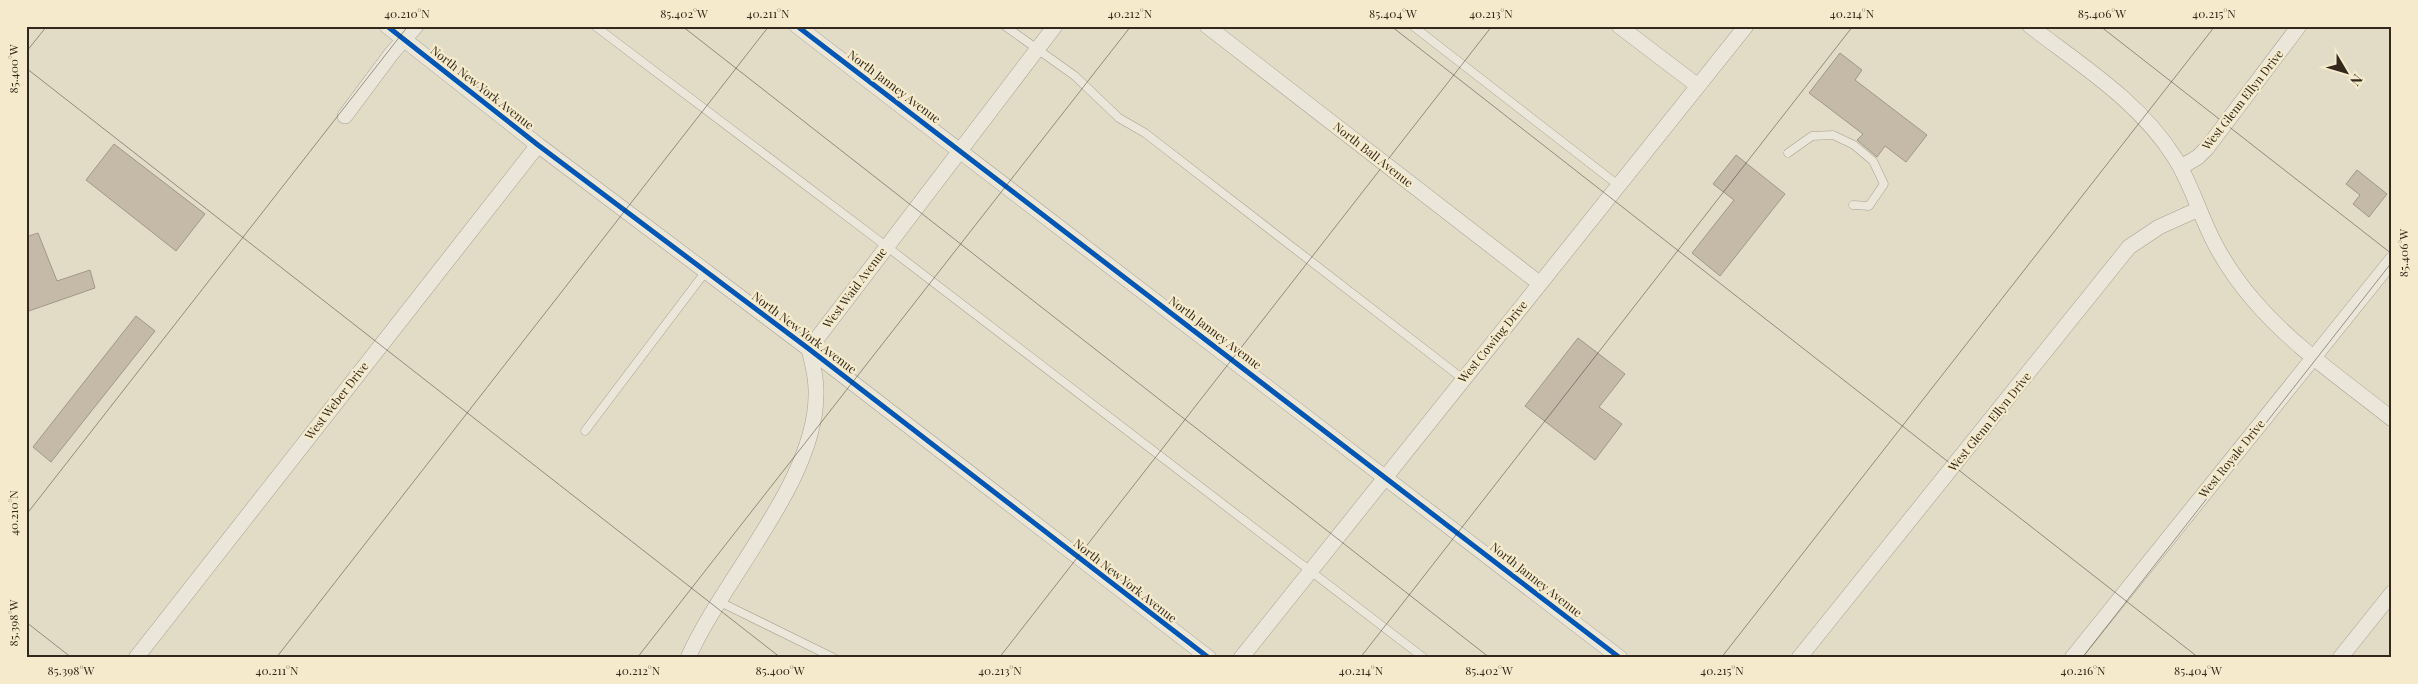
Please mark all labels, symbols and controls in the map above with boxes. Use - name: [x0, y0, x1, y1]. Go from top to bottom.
- text: 40.210°N: [384, 5, 430, 21]
- text: 85.402°W: [660, 5, 708, 21]
- text: 40.211°N: [746, 5, 790, 21]
- text: 40.212°N: [1108, 5, 1153, 21]
- text: 85.404°W: [1369, 5, 1417, 21]
- text: 40.213°N: [1469, 5, 1513, 21]
- text: 40.214°N: [1830, 5, 1875, 21]
- text: 85.406°W: [2078, 5, 2126, 21]
- text: 40.215°N: [2192, 5, 2236, 21]
- street label: North New York Avenue: [428, 42, 538, 133]
- text: 85.400°W: [5, 44, 21, 94]
- street label: North Janney Avenue: [845, 46, 944, 126]
- street label: West Glenn Ellyn Drive: [2197, 46, 2286, 154]
- north arrow: [2320, 48, 2370, 98]
- text: N: [2346, 70, 2367, 90]
- street label: North Ball Avenue: [1330, 118, 1417, 190]
- text: 85.406°W: [2395, 229, 2411, 277]
- street label: West Waid Avenue: [818, 244, 890, 332]
- street label: North New York Avenue: [749, 288, 860, 377]
- street label: North Janney Avenue: [1166, 292, 1265, 372]
- street label: West Cowing Drive: [1453, 297, 1530, 387]
- street label: West Weber Drive: [300, 358, 372, 443]
- street label: West Glenn Ellyn Drive: [1944, 368, 2034, 475]
- street label: West Royale Drive: [2194, 416, 2268, 502]
- text: 40.210°N: [5, 490, 21, 536]
- street label: North New York Avenue: [1071, 535, 1181, 626]
- street label: North Janney Avenue: [1487, 538, 1586, 620]
- text: 85.398°W: [5, 599, 21, 646]
- text: 85.398°W: [48, 662, 95, 678]
- text: 40.211°N: [255, 662, 299, 678]
- text: 40.212°N: [616, 662, 661, 678]
- text: 85.400°W: [755, 662, 805, 678]
- text: 40.213°N: [978, 662, 1022, 678]
- text: 40.214°N: [1339, 662, 1384, 678]
- text: 85.402°W: [1465, 662, 1513, 678]
- text: 40.215°N: [1700, 662, 1744, 678]
- text: 40.216°N: [2061, 662, 2106, 678]
- text: 85.404°W: [2174, 662, 2222, 678]

